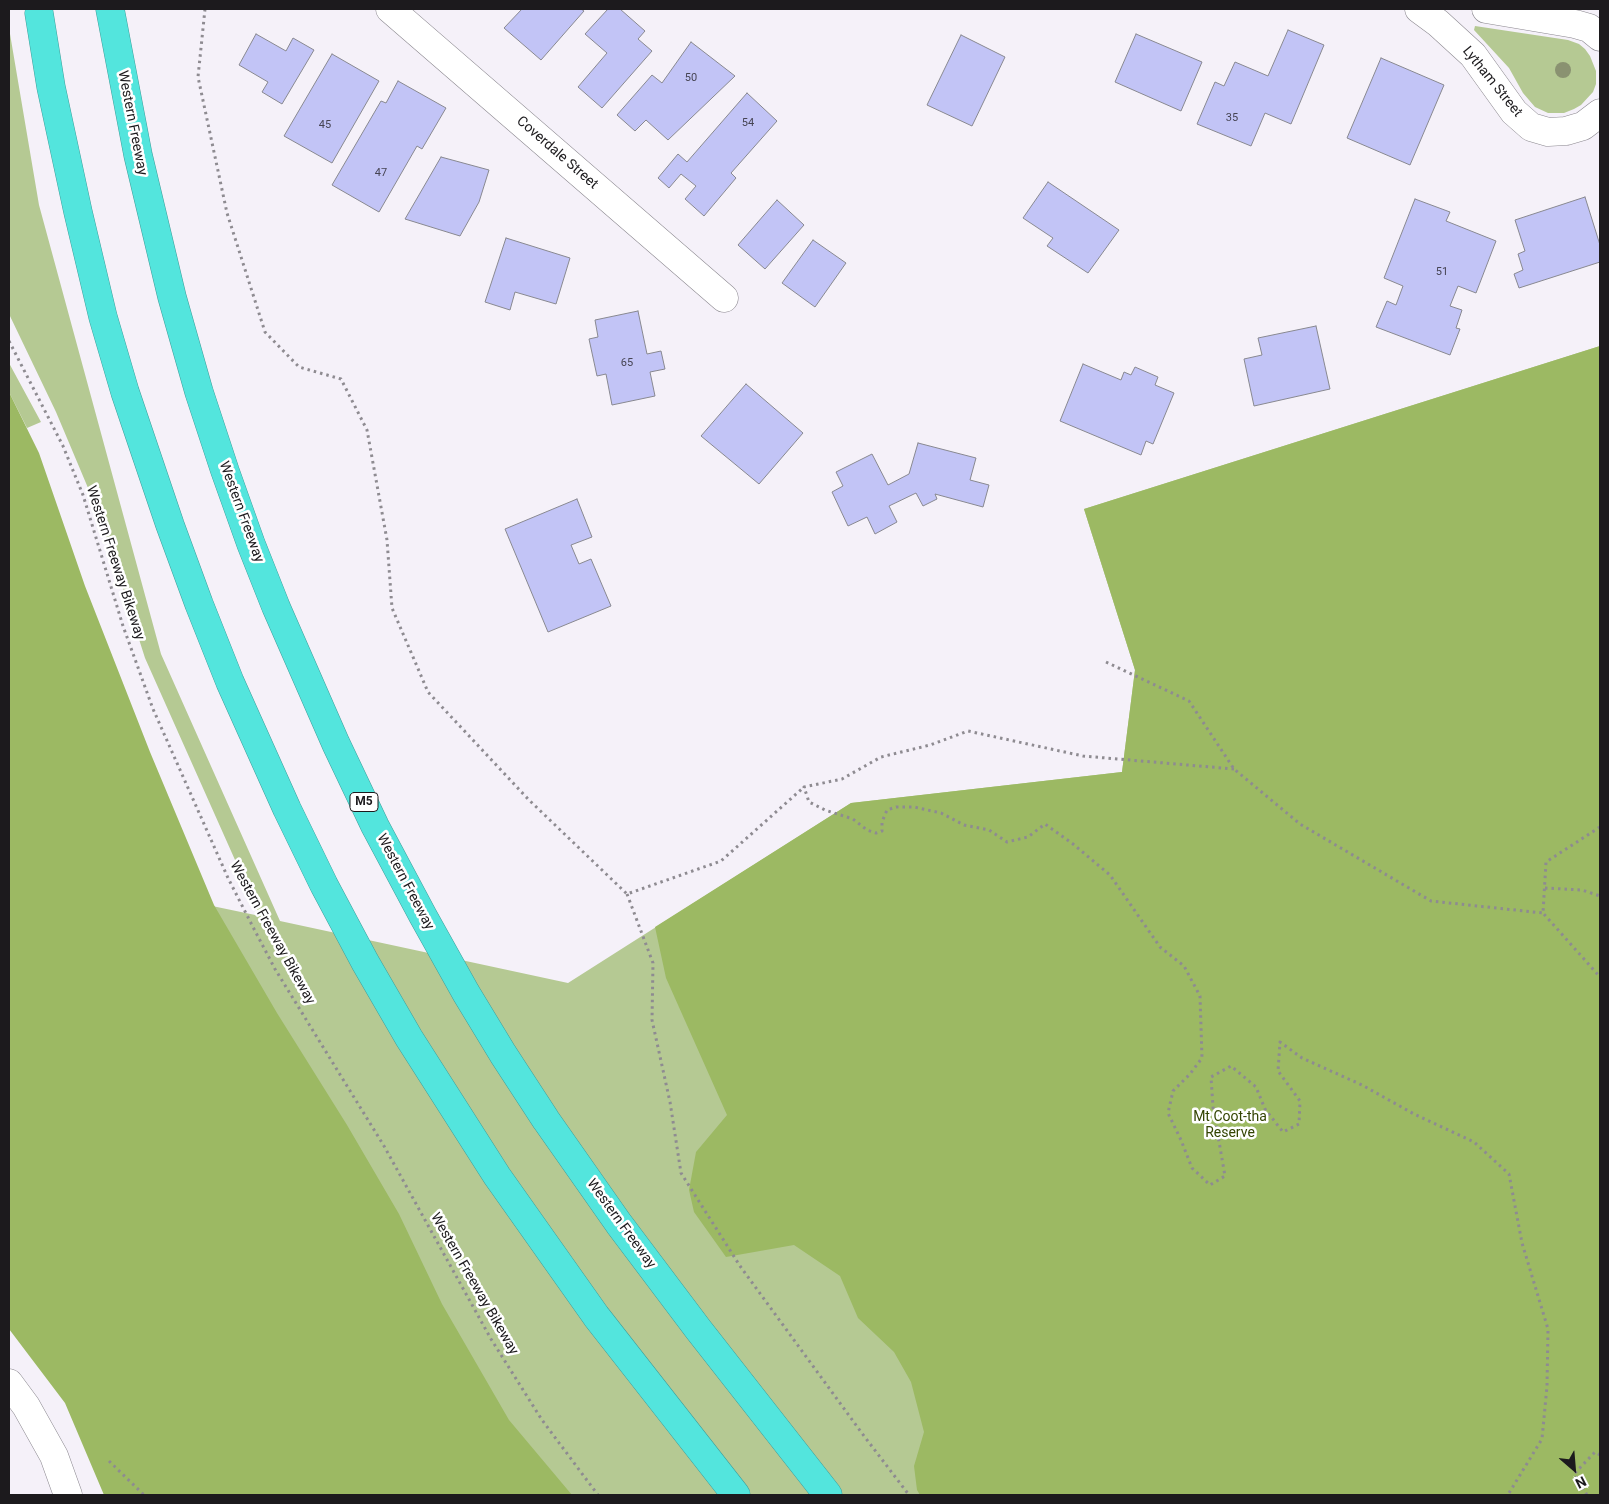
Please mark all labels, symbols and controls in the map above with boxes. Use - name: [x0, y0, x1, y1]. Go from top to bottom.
- street label: Lytham Street: [1458, 43, 1526, 121]
- street label: Western Freeway: [114, 69, 150, 177]
- house number: 50: [685, 71, 697, 85]
- house number: 35: [1226, 111, 1238, 125]
- street label: Coverdale Street: [513, 113, 601, 193]
- house number: 54: [742, 116, 754, 130]
- house number: 45: [319, 118, 331, 132]
- house number: 47: [375, 166, 387, 180]
- house number: 51: [1436, 265, 1448, 279]
- house number: 65: [621, 356, 633, 370]
- street label: Western Freeway: [215, 459, 267, 565]
- street label: Western Freeway Bikeway: [82, 484, 148, 642]
- road number: M5: [350, 792, 378, 812]
- street label: Western Freeway: [373, 831, 437, 933]
- street label: Western Freeway Bikeway: [226, 858, 318, 1008]
- park label: Mt Coot-tha Reserve: [1193, 1109, 1267, 1142]
- street label: Western Freeway: [583, 1176, 659, 1272]
- street label: Western Freeway Bikeway: [426, 1210, 522, 1358]
- north arrow: [1549, 1444, 1599, 1494]
- text: N: [1573, 1473, 1589, 1492]

